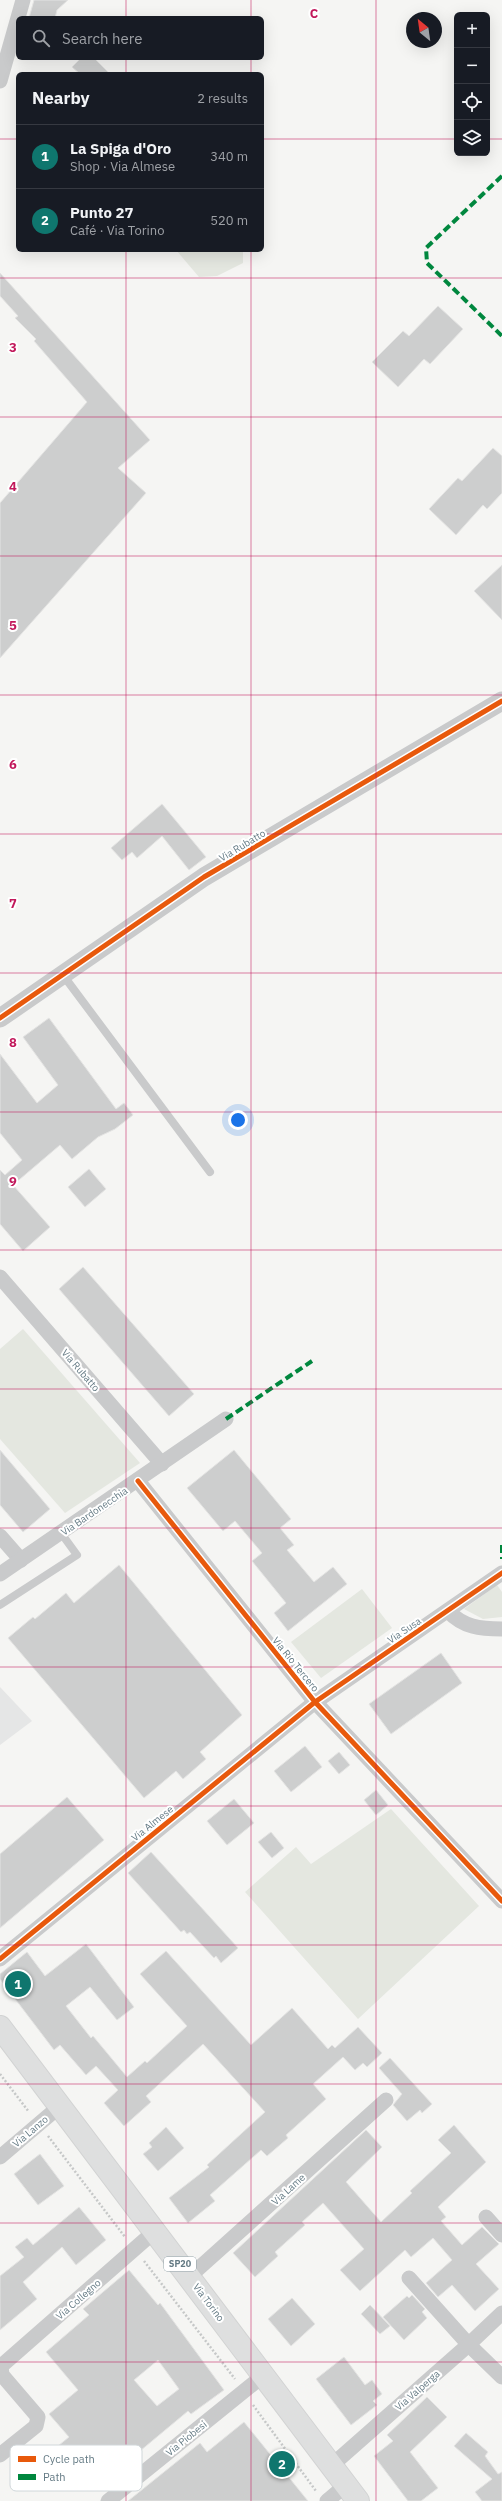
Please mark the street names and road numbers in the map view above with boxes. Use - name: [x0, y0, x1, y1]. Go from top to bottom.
- street label: Via Rubatto: [217, 826, 268, 864]
- street label: Via Rubatto: [59, 1346, 103, 1395]
- street label: Via Bardonecchia: [58, 1484, 131, 1539]
- street label: Via Susa: [385, 1614, 424, 1646]
- street label: Via Rio Tercero: [269, 1634, 322, 1695]
- street label: Via Almese: [129, 1802, 176, 1844]
- street label: Via Lanzo: [10, 2113, 51, 2150]
- street label: Via Lame: [269, 2171, 308, 2208]
- road number: SP20: [164, 2257, 196, 2271]
- street label: Via Collegno: [53, 2276, 104, 2323]
- street label: Via Torino: [190, 2281, 227, 2324]
- street label: Via Valperga: [392, 2367, 443, 2413]
- street label: Via Piobesi: [163, 2418, 209, 2459]

